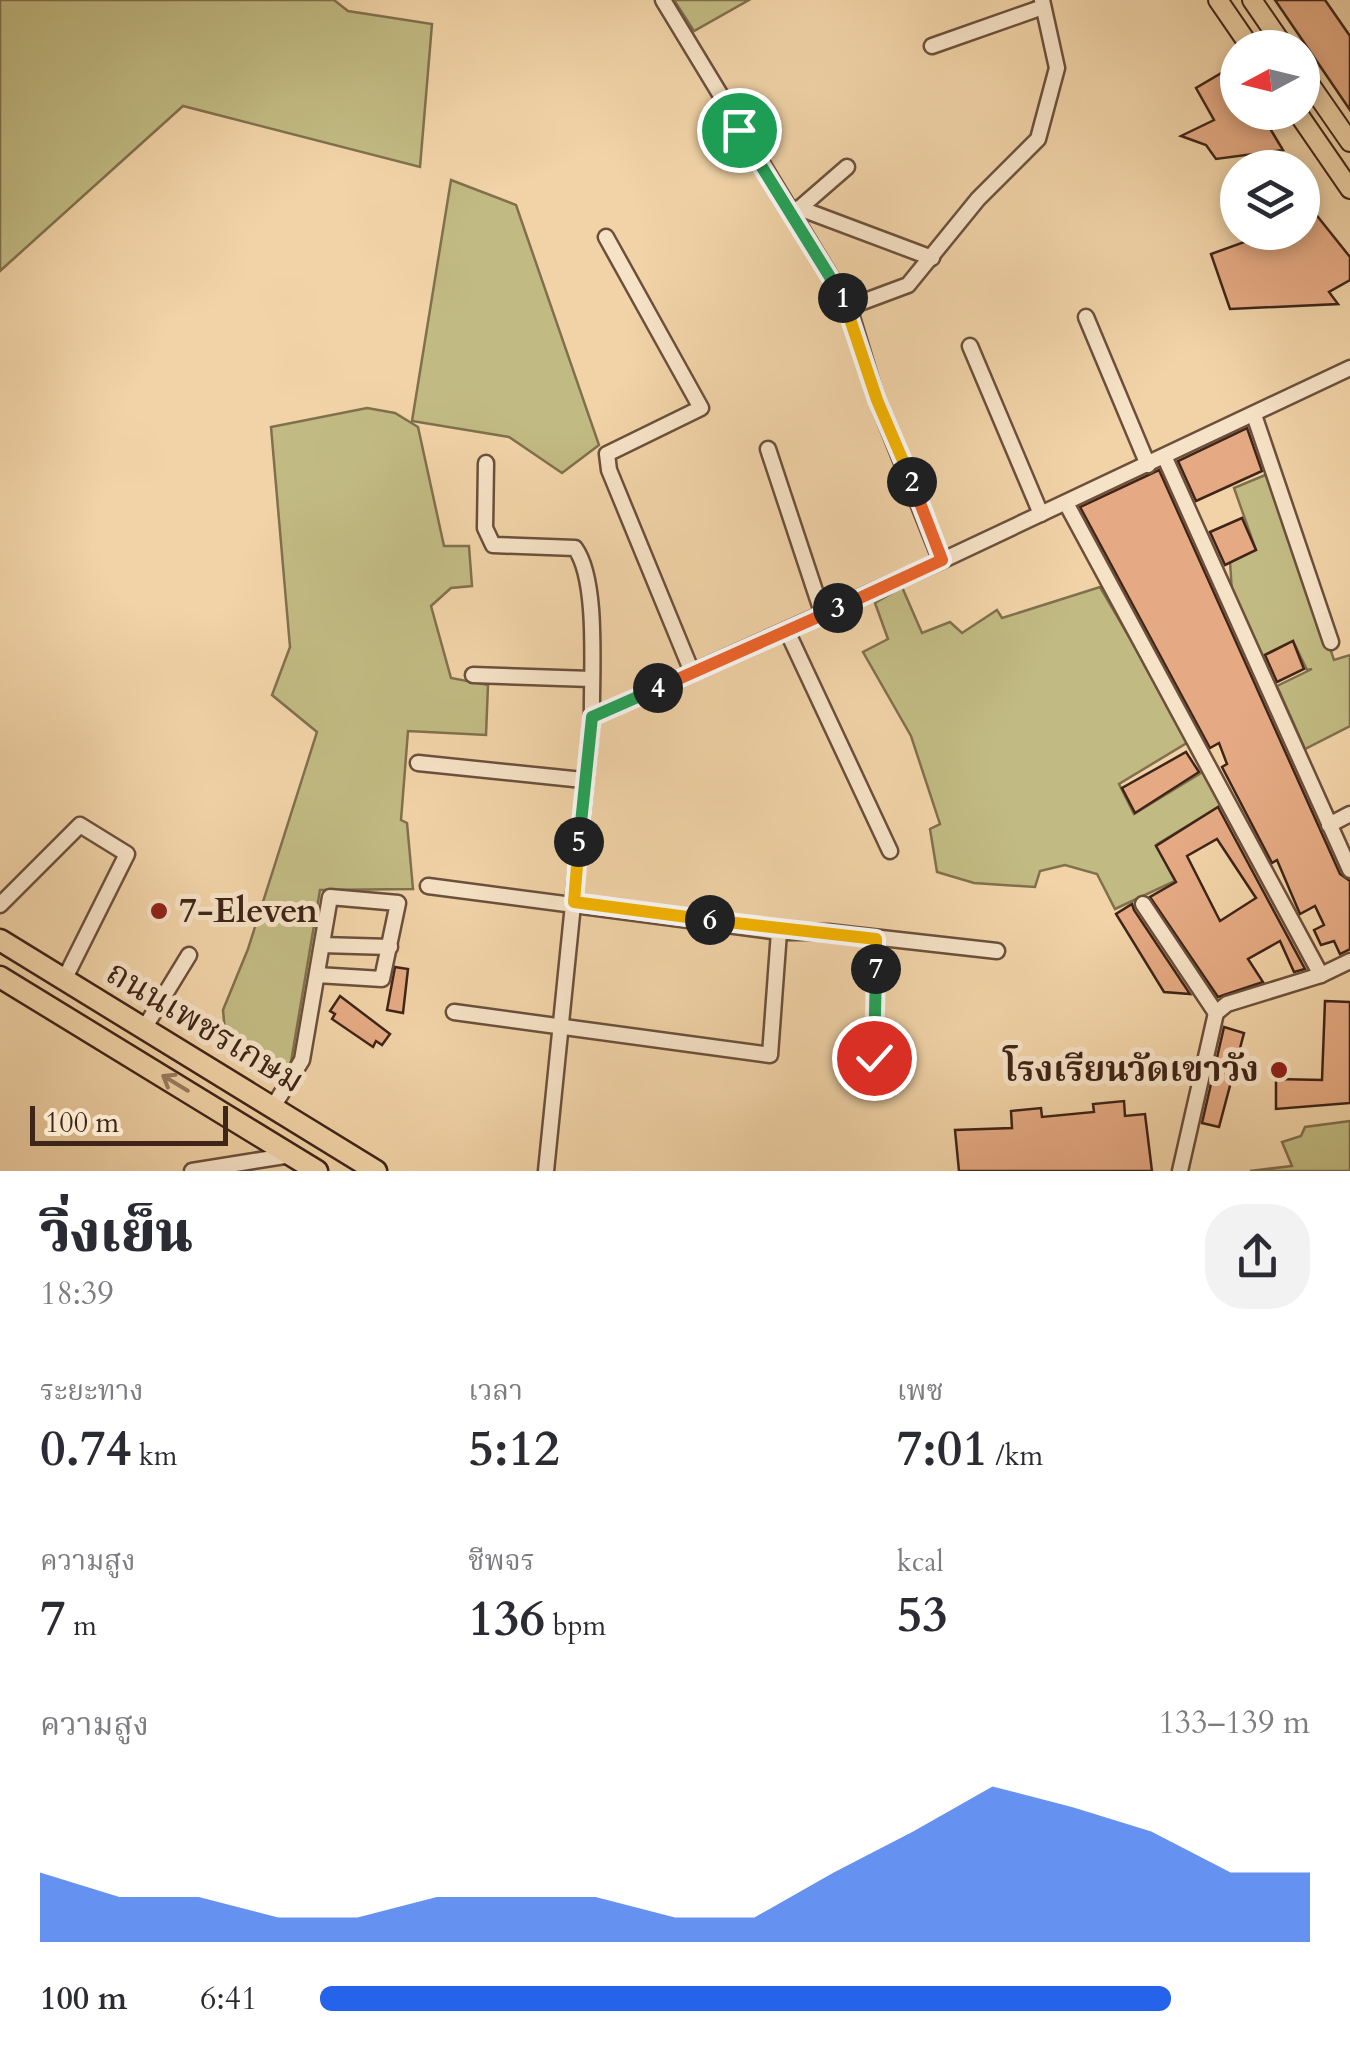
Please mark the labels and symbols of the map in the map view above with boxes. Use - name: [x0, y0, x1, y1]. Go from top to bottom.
- north arrow: [1220, 30, 1320, 130]
- pin: [697, 88, 782, 173]
- pin: 1: [818, 273, 868, 323]
- pin: 2: [887, 457, 937, 507]
- pin: 3: [813, 583, 863, 633]
- pin: 4: [633, 663, 683, 713]
- pin: 5: [554, 817, 604, 867]
- place label: 7-Eleven: [179, 887, 319, 935]
- pin: 6: [685, 895, 735, 945]
- marker: 7-Eleven: [148, 900, 170, 922]
- pin: 7: [851, 944, 901, 994]
- street label: ถนนเพชรเกษม: [97, 949, 313, 1105]
- pin: [832, 1016, 917, 1101]
- place label: โรงเรียนวัดเขาวัง: [1001, 1045, 1259, 1094]
- marker: โรงเรียนวัดเขาวัง: [1268, 1059, 1290, 1081]
- one-way arrow: [161, 1073, 190, 1093]
- scale bar: [30, 1101, 228, 1146]

